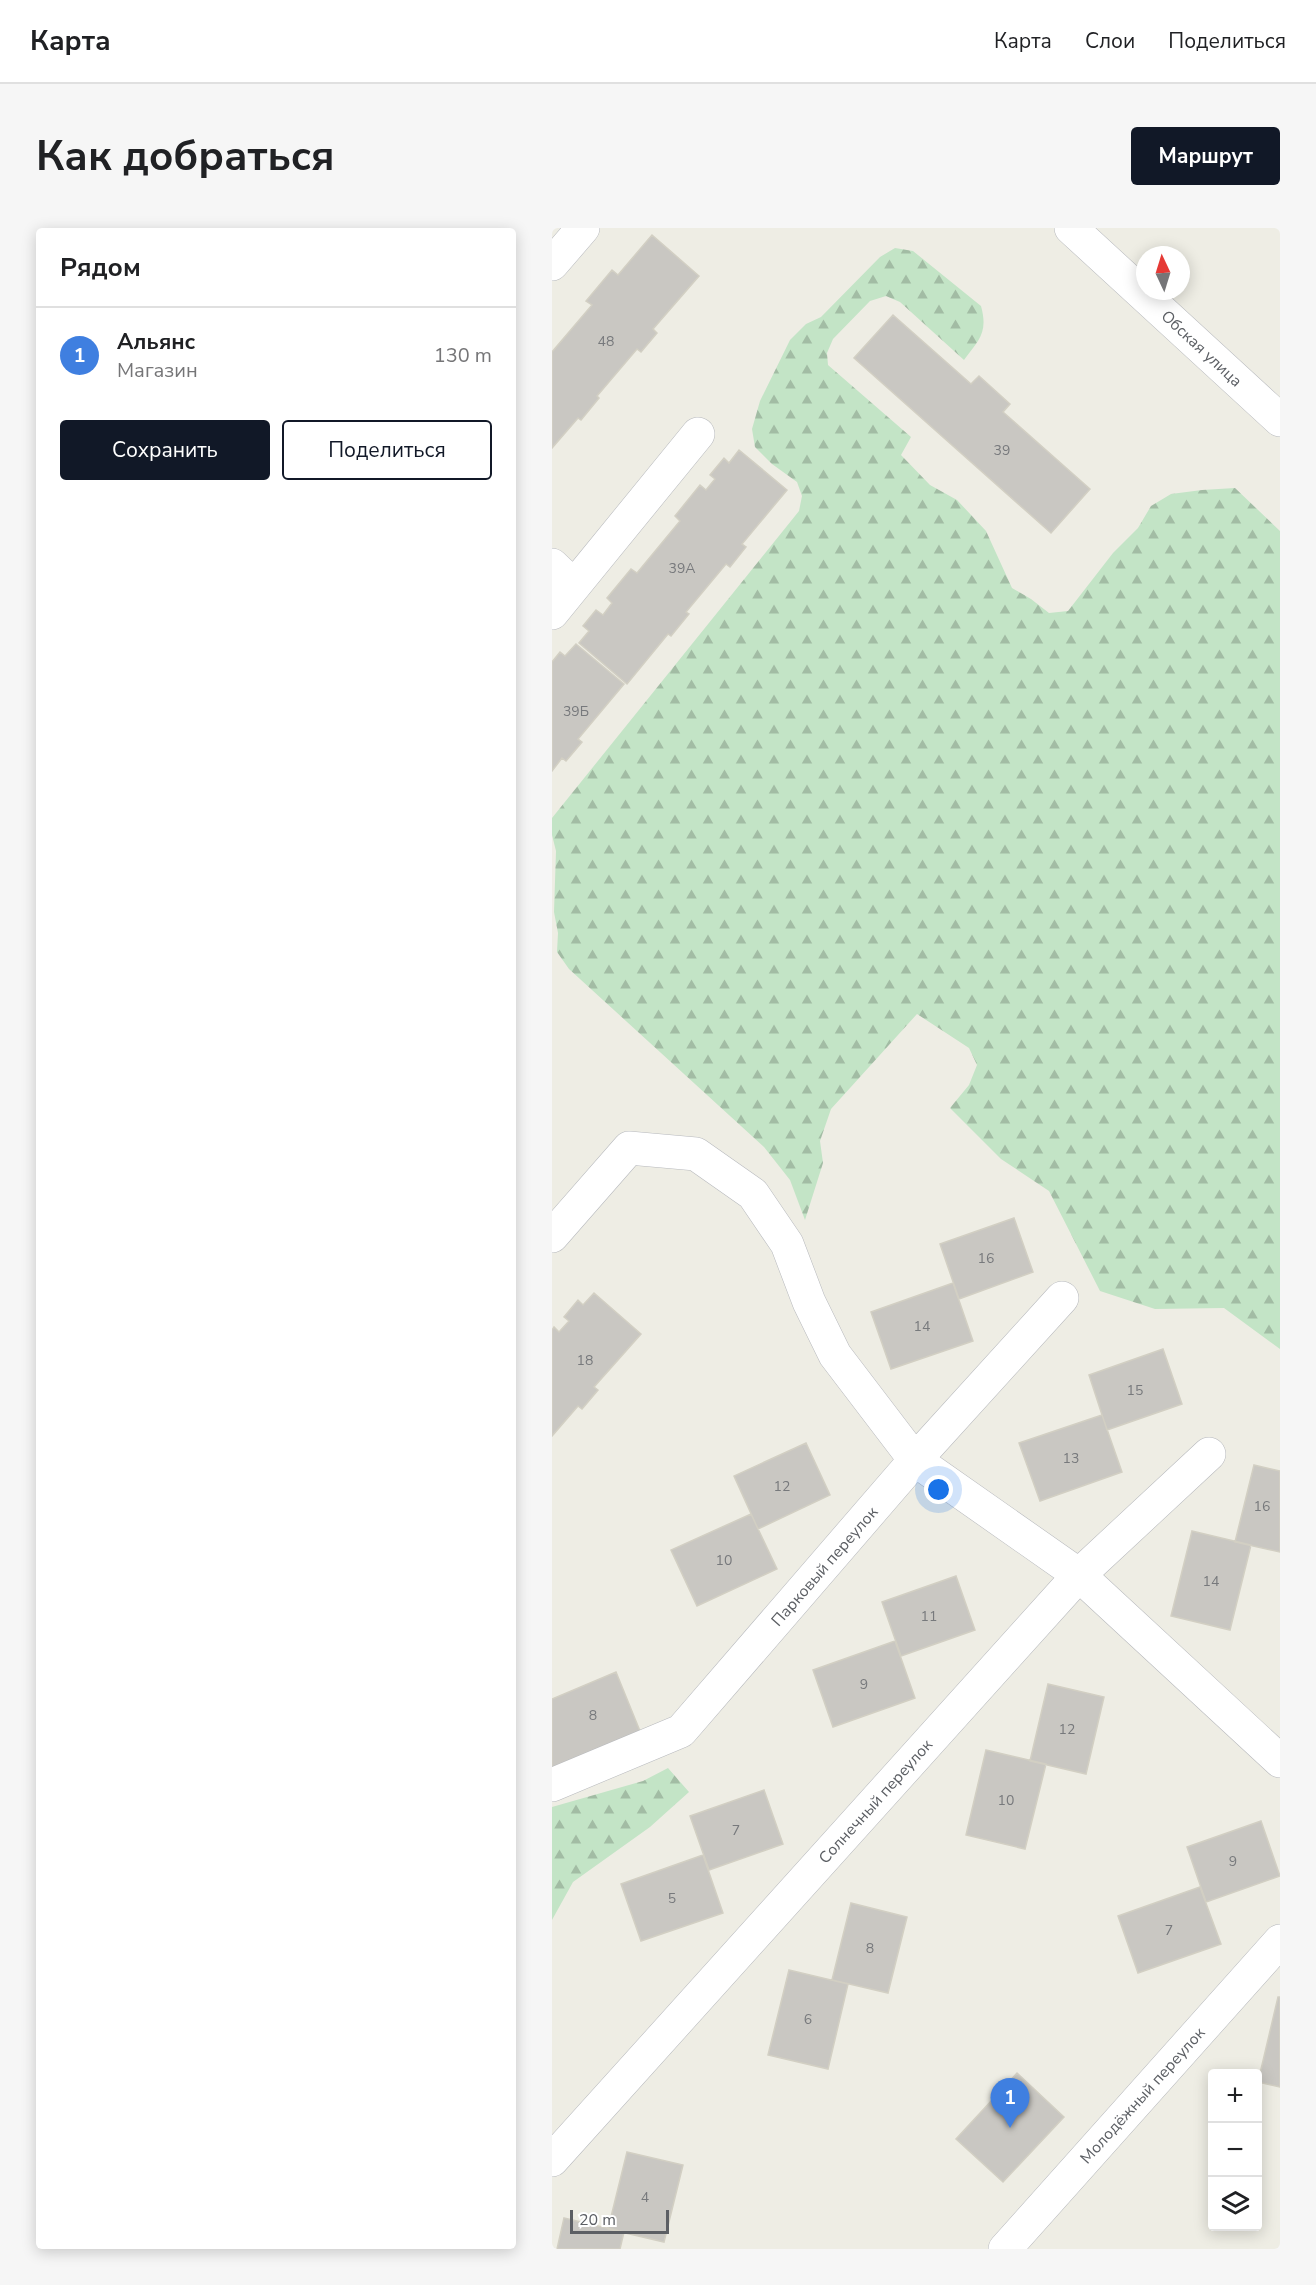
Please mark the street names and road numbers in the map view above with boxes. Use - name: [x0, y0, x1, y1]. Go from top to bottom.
- street label: Обская улица: [1156, 305, 1247, 392]
- street label: Парковый переулок: [767, 1502, 883, 1631]
- street label: Солнечный переулок: [814, 1734, 938, 1869]
- street label: Молодёжный переулок: [1075, 2022, 1210, 2169]

